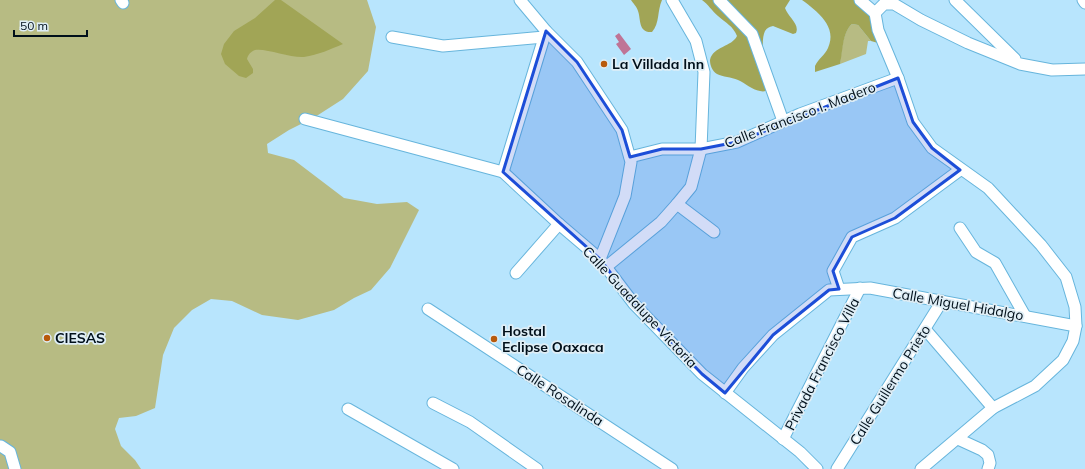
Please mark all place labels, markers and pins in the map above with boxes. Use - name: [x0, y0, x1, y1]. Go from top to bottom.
- place label: La Villada Inn: [612, 55, 704, 73]
- marker: La Villada Inn: [599, 59, 609, 69]
- place label: Hostal Eclipse Oaxaca: [502, 322, 604, 356]
- place label: CIESAS: [55, 329, 105, 347]
- marker: CIESAS: [42, 333, 52, 343]
- marker: Hostal Eclipse Oaxaca: [489, 334, 499, 344]

